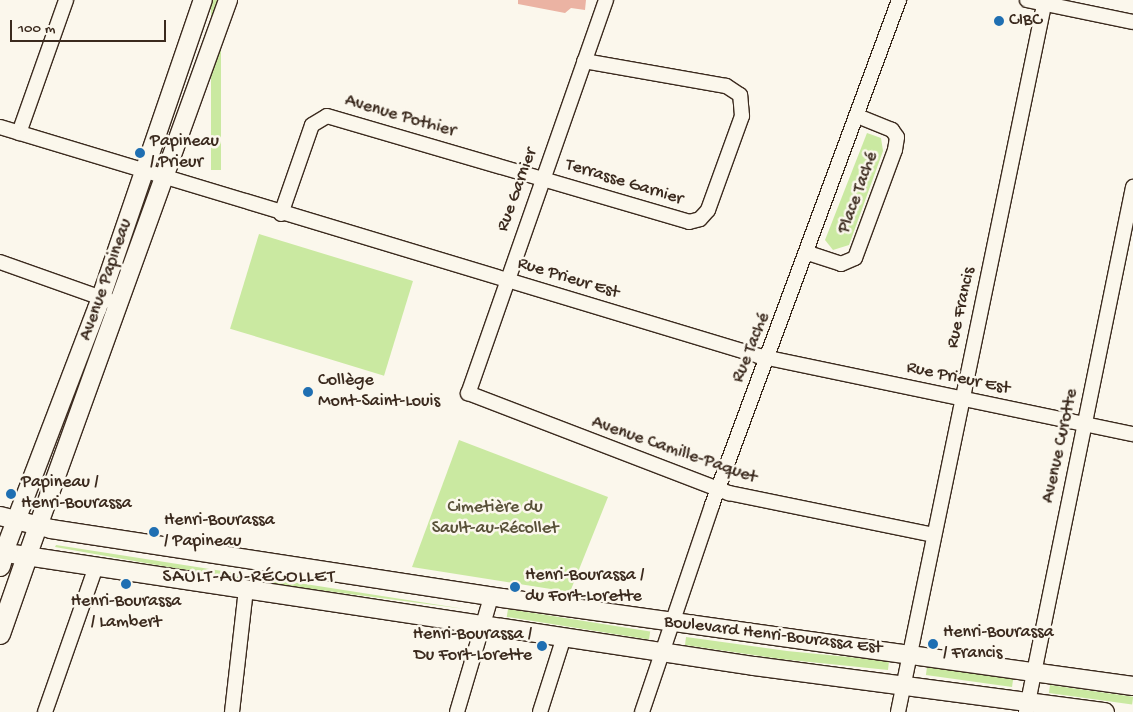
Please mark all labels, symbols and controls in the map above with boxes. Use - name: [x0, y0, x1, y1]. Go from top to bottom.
- scale bar: [12, 10, 169, 42]
- place label: CIBC: [1009, 10, 1042, 32]
- marker: CIBC: [993, 15, 1005, 27]
- text: 100 m: [18, 20, 55, 38]
- street label: Avenue Pothier: [342, 91, 458, 143]
- place label: Papineau / Prieur: [150, 132, 219, 174]
- street label: Rue Garnier: [493, 145, 543, 235]
- marker: Papineau / Prieur: [134, 147, 146, 159]
- street label: Place Taché: [834, 149, 884, 237]
- street label: Terrasse Garnier: [563, 155, 685, 211]
- street label: Avenue Papineau: [76, 216, 138, 344]
- street label: Rue Prieur Est: [515, 253, 621, 305]
- street label: Rue Francis: [943, 266, 981, 350]
- street label: Rue Taché: [728, 310, 776, 386]
- street label: Rue Prieur Est: [904, 358, 1012, 400]
- place label: Collège Mont-Saint-Louis: [318, 371, 440, 414]
- marker: Collège Mont-Saint-Louis: [302, 386, 314, 398]
- street label: Avenue Curotte: [1038, 387, 1084, 505]
- street label: Avenue Camille-Paquet: [588, 413, 760, 489]
- place label: Papineau / Henri-Bourassa: [21, 473, 132, 516]
- marker: Papineau / Henri-Bourassa: [5, 488, 17, 500]
- park label: Cimetière du Sault-au-Récollet: [432, 498, 558, 540]
- place label: Henri-Bourassa / Papineau: [164, 511, 275, 554]
- marker: Henri-Bourassa / Papineau: [148, 526, 160, 538]
- place label: Henri-Bourassa / du Fort-Lorette: [525, 566, 644, 608]
- district label: SAULT-AU-RÉCOLLET: [160, 567, 338, 589]
- marker: Henri-Bourassa / Lambert: [120, 578, 132, 590]
- marker: Henri-Bourassa / du Fort-Lorette: [509, 581, 521, 593]
- place label: Henri-Bourassa / Lambert: [71, 592, 181, 634]
- street label: Boulevard Henri-Bourassa Est: [663, 612, 883, 660]
- place label: Henri-Bourassa / Francis: [943, 623, 1054, 666]
- place label: Henri-Bourassa / Du Fort-Lorette: [413, 625, 532, 668]
- marker: Henri-Bourassa / Francis: [927, 638, 939, 650]
- marker: Henri-Bourassa / Du Fort-Lorette: [536, 640, 548, 652]

